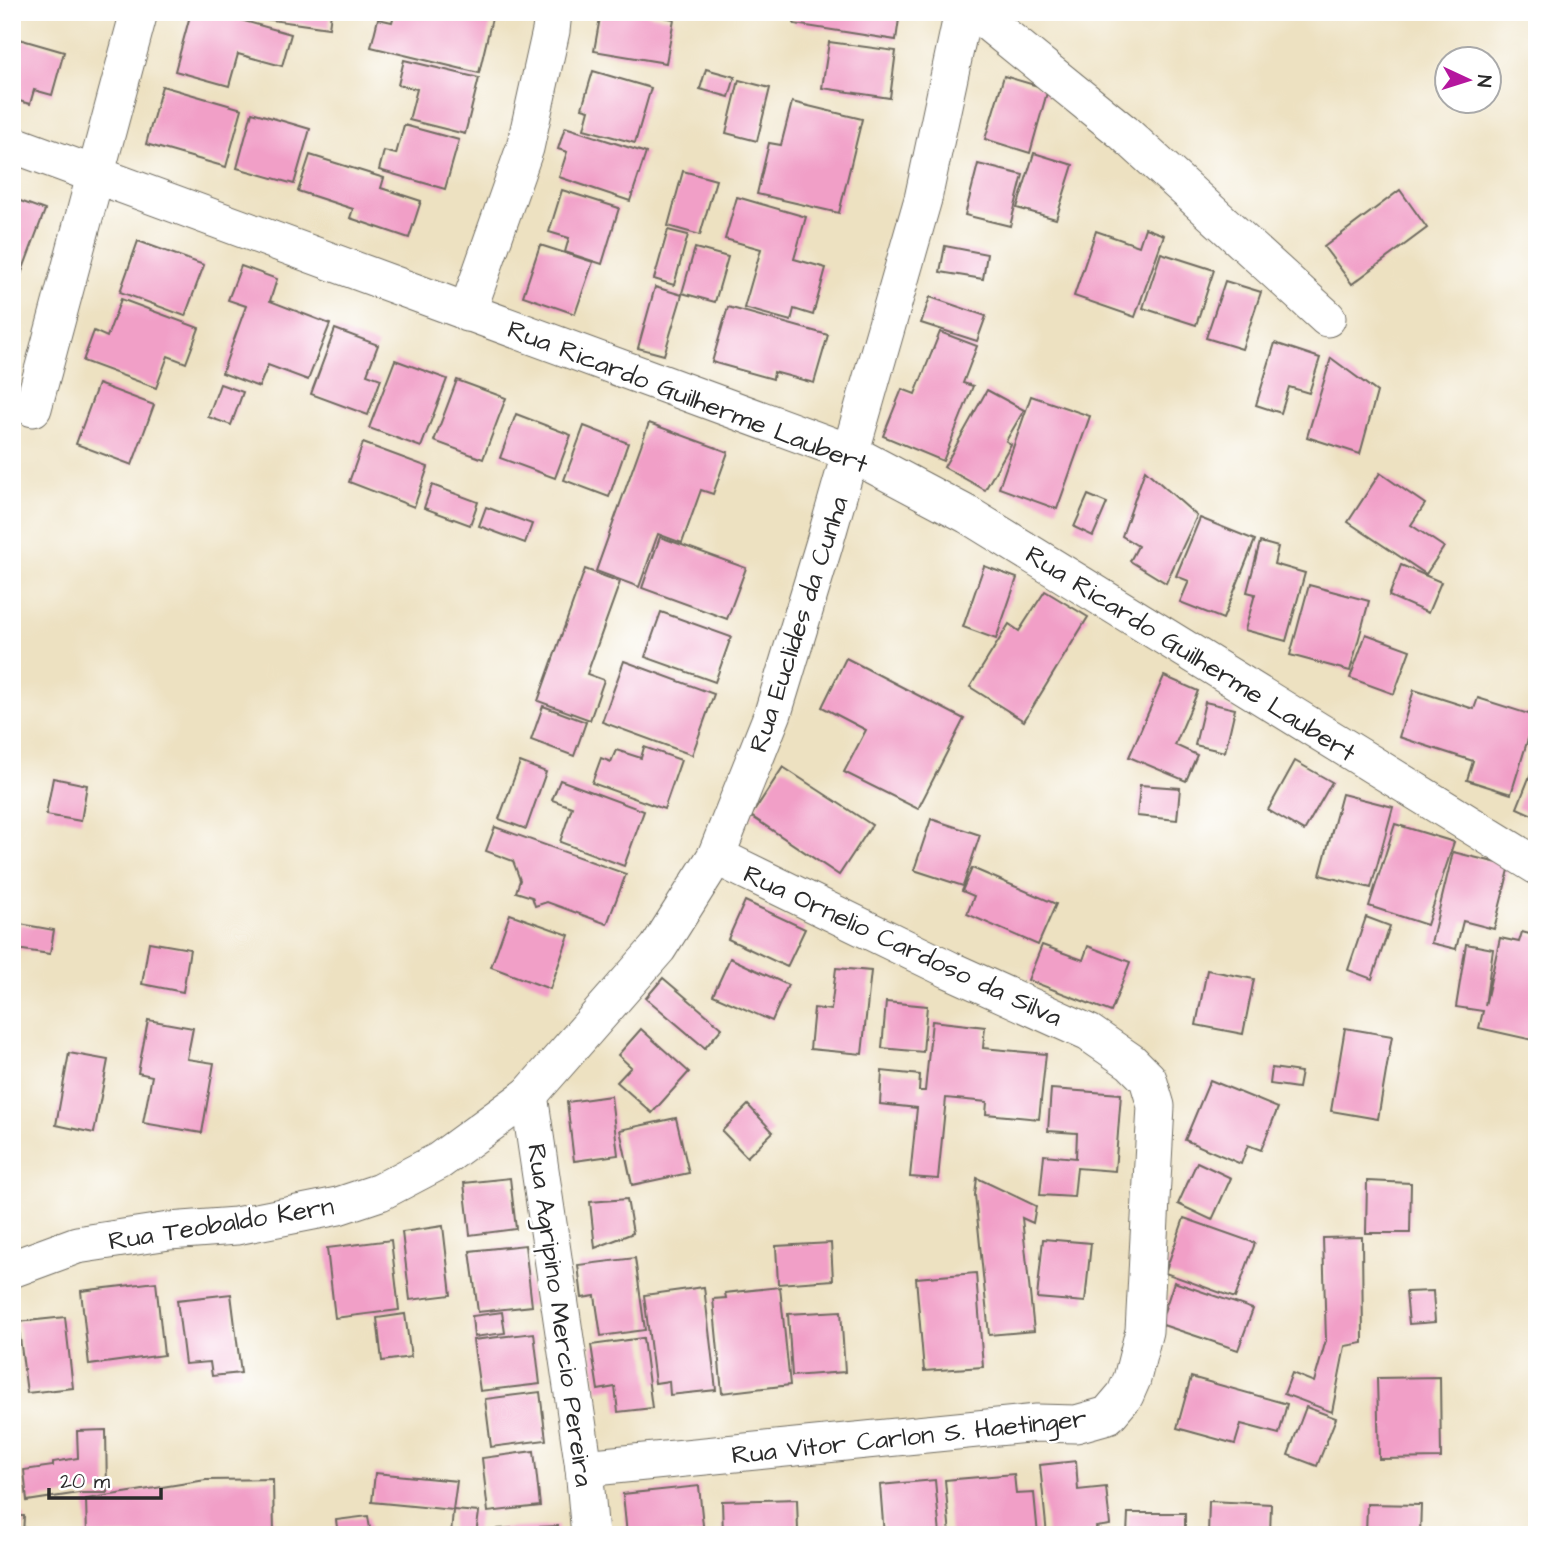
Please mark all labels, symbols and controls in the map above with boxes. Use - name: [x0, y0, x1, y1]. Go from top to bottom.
- north arrow: [1434, 46, 1504, 116]
- text: N: [1470, 74, 1497, 88]
- street label: Rua Ricardo Guilherme Laubert: [502, 311, 874, 483]
- street label: Rua Euclides da Cunha: [741, 492, 857, 757]
- street label: Rua Ricardo Guilherme Laubert: [1018, 537, 1363, 771]
- street label: Rua Ornelio Cardoso da Silva: [737, 856, 1068, 1036]
- street label: Rua Agripino Mercio Pereira: [516, 1141, 602, 1489]
- street label: Rua Teobaldo Kern: [106, 1188, 336, 1260]
- street label: Rua Vitor Carlon S. Haetinger: [730, 1400, 1089, 1476]
- scale bar: [49, 1456, 161, 1500]
- text: 20 m: [60, 1467, 111, 1496]

